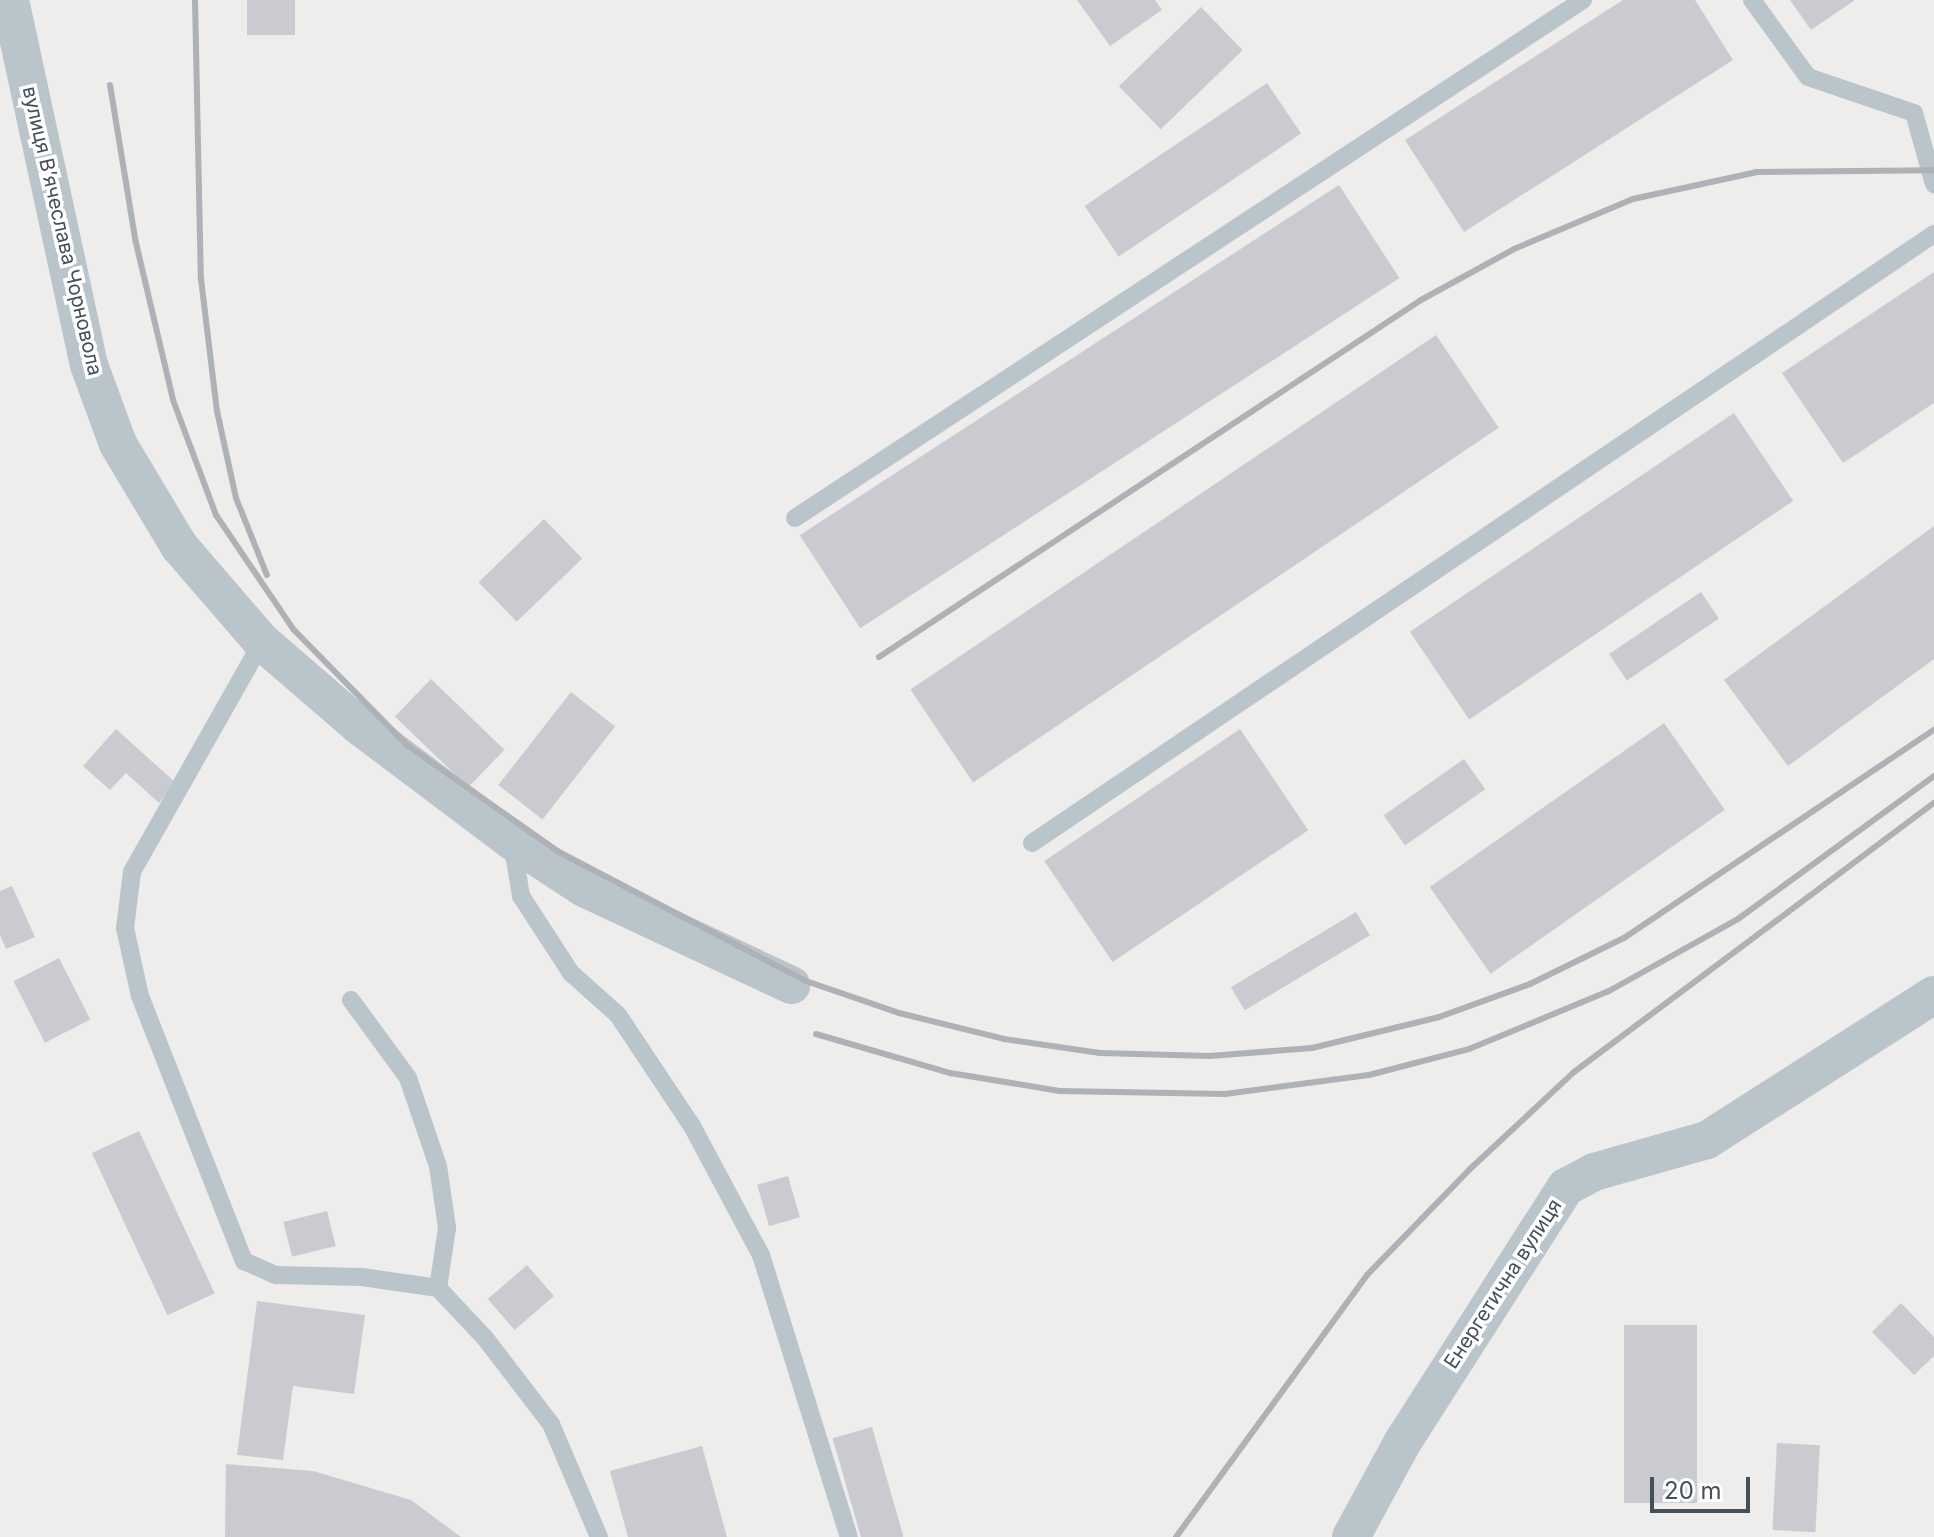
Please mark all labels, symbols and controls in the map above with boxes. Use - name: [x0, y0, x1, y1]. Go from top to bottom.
- street label: вулиця Вʼячеслава Чорновола: [17, 84, 107, 378]
- street label: Енергетична вулиця: [1439, 1195, 1567, 1373]
- scale bar: [1654, 1461, 1754, 1511]
- text: 20 m: [1664, 1476, 1722, 1505]

